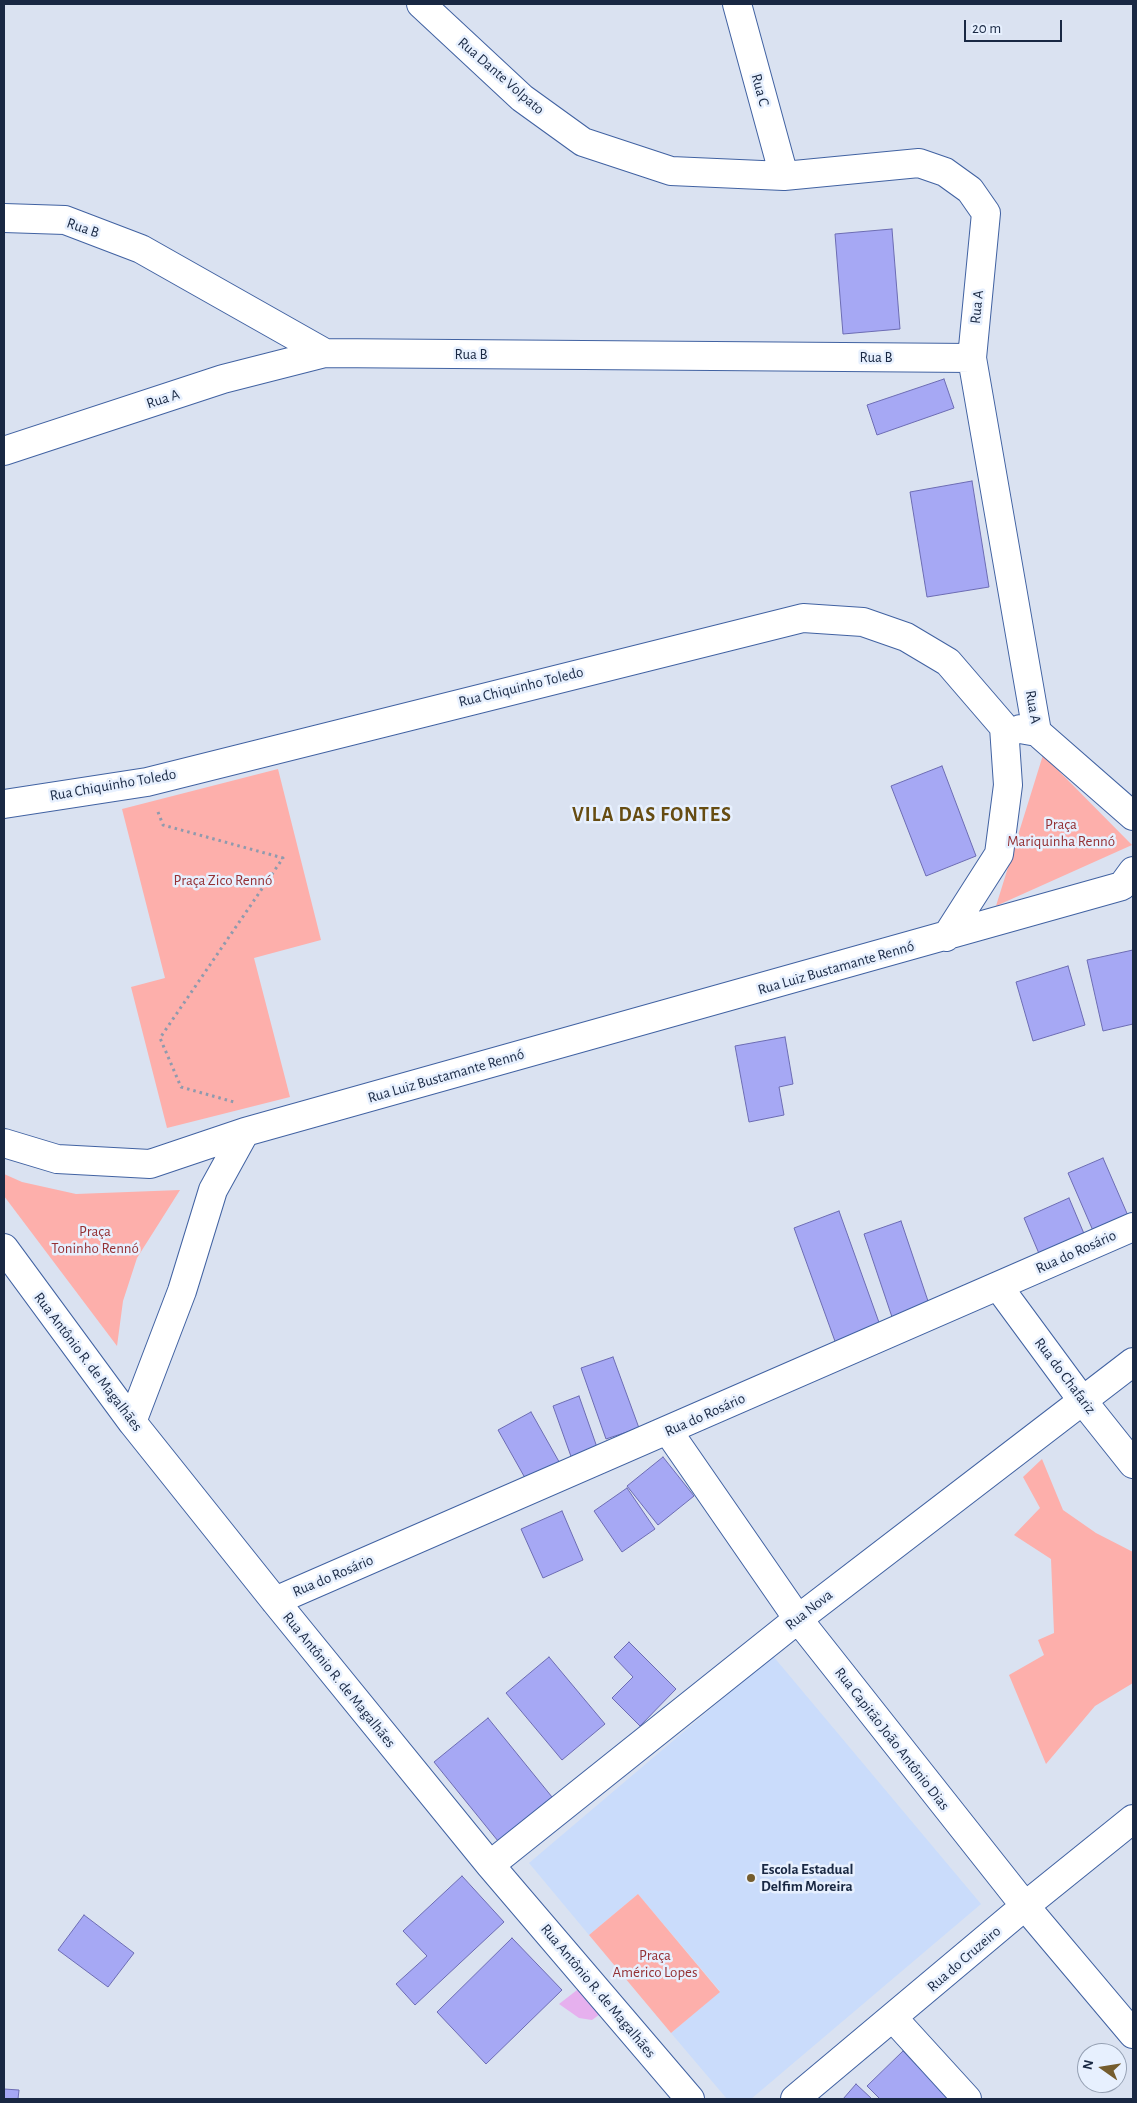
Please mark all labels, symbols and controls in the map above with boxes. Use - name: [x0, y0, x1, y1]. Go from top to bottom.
- scale bar: [967, 10, 1064, 42]
- text: 20 m: [972, 21, 1001, 36]
- street label: Rua Dante Volpato: [454, 34, 548, 118]
- street label: Rua C: [747, 72, 773, 108]
- street label: Rua B: [64, 214, 102, 242]
- street label: Rua A: [966, 289, 988, 325]
- street label: Rua B: [454, 345, 488, 363]
- street label: Rua B: [859, 348, 893, 366]
- street label: Rua A: [144, 385, 182, 413]
- street label: Rua Chiquinho Toledo: [457, 663, 585, 711]
- street label: Rua A: [1021, 689, 1045, 725]
- street label: Rua Chiquinho Toledo: [48, 765, 178, 805]
- district label: VILA DAS FONTES: [570, 803, 734, 827]
- park label: Praça Mariquinha Rennó: [1007, 815, 1115, 850]
- park label: Praça Zico Rennó: [174, 871, 272, 889]
- street label: Rua Luiz Bustamante Rennó: [756, 937, 916, 999]
- street label: Rua Luiz Bustamante Rennó: [366, 1045, 526, 1107]
- park label: Praça Toninho Rennó: [51, 1222, 139, 1257]
- street label: Rua do Rosário: [1033, 1226, 1119, 1278]
- street label: Rua Antônio R. de Magalhães: [30, 1289, 146, 1435]
- street label: Rua do Chafariz: [1030, 1334, 1100, 1418]
- street label: Rua do Rosário: [662, 1389, 748, 1441]
- street label: Rua do Rosário: [290, 1551, 376, 1601]
- street label: Rua Nova: [782, 1586, 836, 1634]
- street label: Rua Antônio R. de Magalhães: [279, 1609, 399, 1751]
- street label: Rua Capitão João Antônio Dias: [831, 1664, 953, 1814]
- place label: Escola Estadual Delfim Moreira: [761, 1860, 854, 1895]
- marker: Escola Estadual Delfim Moreira: [745, 1872, 757, 1884]
- street label: Rua Antônio R. de Magalhães: [537, 1920, 659, 2062]
- street label: Rua do Cruzeiro: [924, 1922, 1004, 1996]
- park label: Praça Américo Lopes: [612, 1946, 698, 1981]
- north arrow: [1077, 2043, 1127, 2093]
- text: N: [1080, 2059, 1096, 2071]

